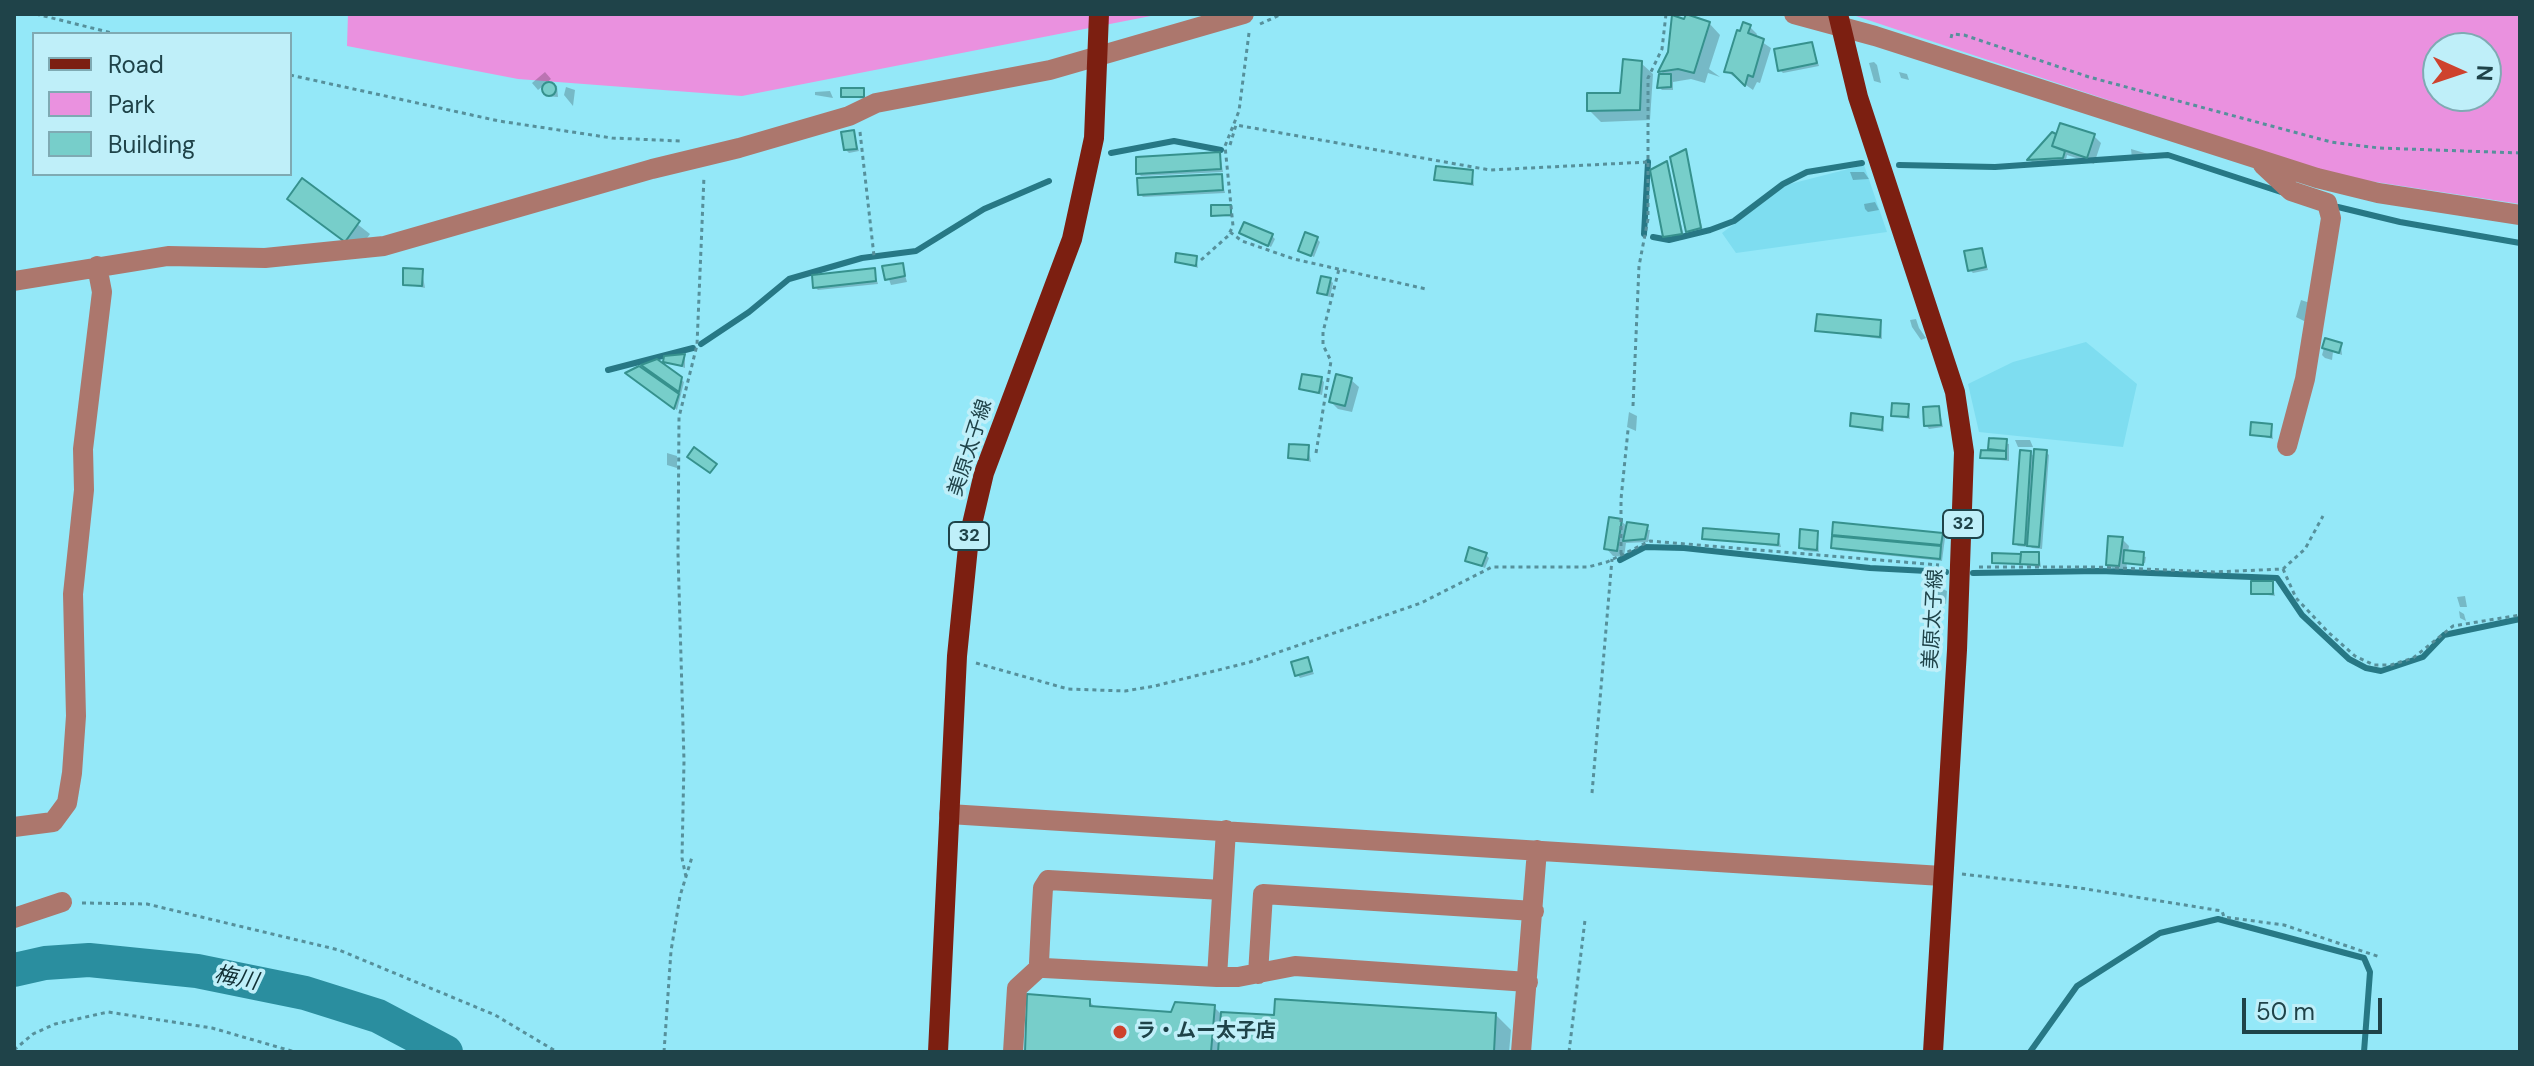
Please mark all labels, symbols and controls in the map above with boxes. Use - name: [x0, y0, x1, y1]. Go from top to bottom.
- legend: [32, 32, 292, 176]
- north arrow: [2422, 32, 2502, 112]
- text: Road: [108, 49, 164, 80]
- text: N: [2470, 64, 2499, 82]
- text: Park: [108, 89, 155, 120]
- text: Building: [108, 129, 195, 160]
- street label: 美原太子線: [944, 397, 998, 499]
- road number: 32: [1943, 510, 1983, 538]
- road number: 32: [949, 522, 989, 550]
- street label: 美原太子線: [1919, 568, 1949, 670]
- water label: 梅川: [212, 962, 260, 996]
- scale bar: [2246, 982, 2386, 1032]
- text: 50 m: [2256, 996, 2315, 1027]
- place label: ラ・ムー太子店: [1136, 1020, 1276, 1044]
- marker: ラ・ムー太子店: [1111, 1023, 1129, 1041]

